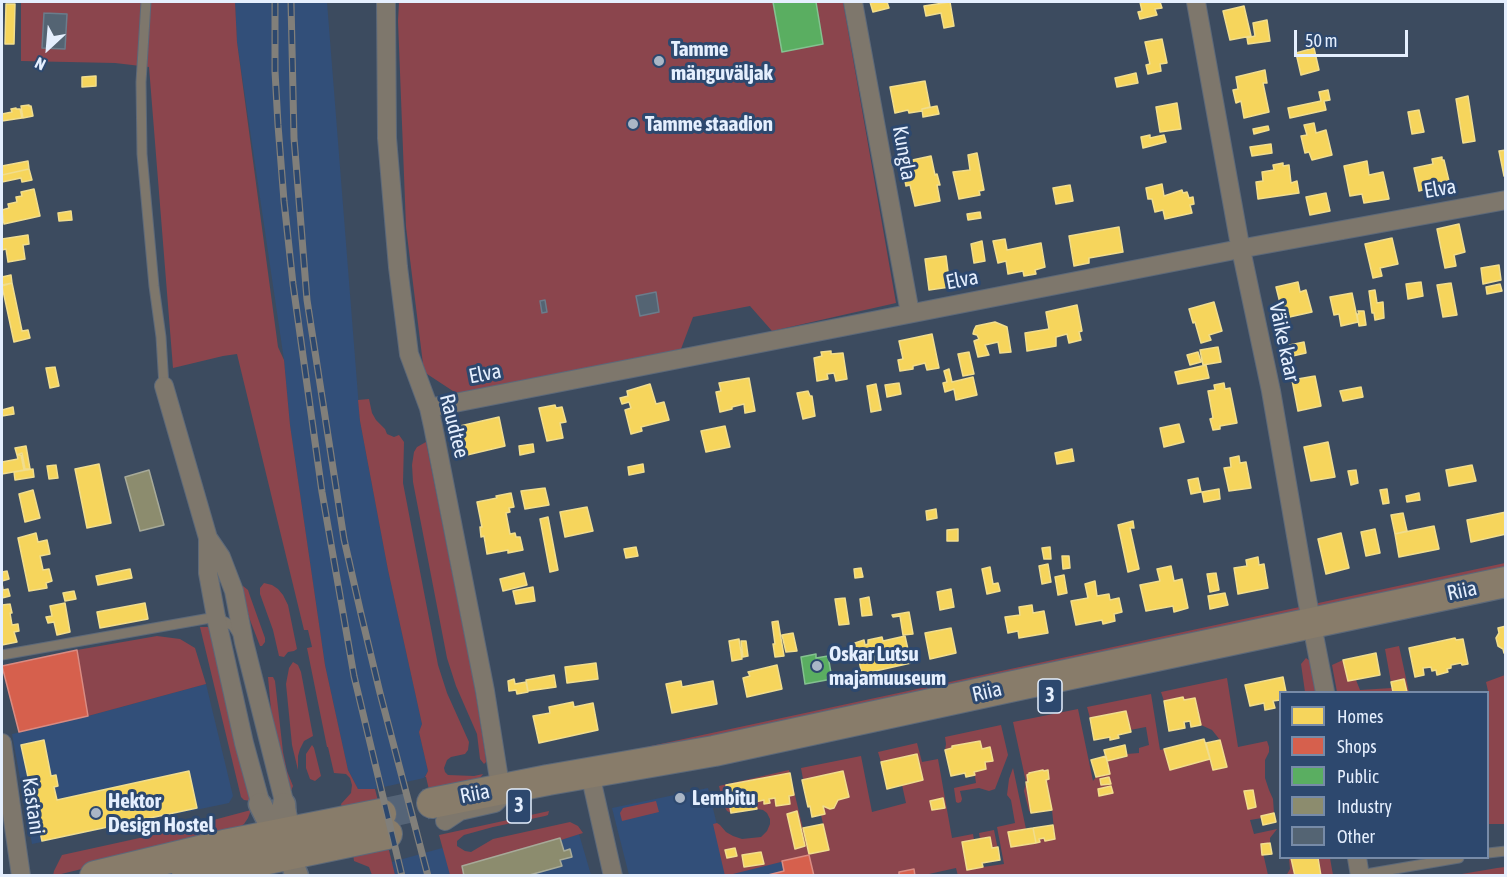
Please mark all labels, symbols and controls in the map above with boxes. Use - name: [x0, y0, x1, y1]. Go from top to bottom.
- north arrow: [18, 18, 78, 78]
- scale bar: [1297, 18, 1411, 56]
- text: 50 m: [1305, 30, 1337, 51]
- place label: Tamme mänguväljak: [671, 36, 773, 86]
- text: N: [32, 54, 48, 74]
- marker: Tamme mänguväljak: [652, 54, 666, 68]
- place label: Tamme staadion: [645, 111, 773, 137]
- marker: Tamme staadion: [626, 117, 640, 131]
- street label: Kungla: [887, 124, 921, 182]
- street label: Elva: [1422, 174, 1458, 204]
- street label: Elva: [944, 265, 980, 295]
- street label: Väike kaar: [1263, 300, 1305, 384]
- street label: Elva: [467, 359, 503, 389]
- street label: Raudtee: [434, 391, 474, 461]
- street label: Riia: [1445, 576, 1479, 606]
- place label: Oskar Lutsu majamuuseum: [829, 641, 946, 691]
- marker: Oskar Lutsu majamuuseum: [810, 659, 824, 673]
- street label: Riia: [970, 676, 1004, 708]
- road number: 3: [1038, 679, 1062, 713]
- legend: [1279, 691, 1489, 859]
- text: Homes: [1337, 706, 1383, 727]
- text: Shops: [1337, 736, 1377, 757]
- text: Public: [1337, 766, 1379, 787]
- street label: Kastani: [16, 776, 50, 836]
- street label: Riia: [458, 779, 492, 809]
- place label: Lembitu: [692, 785, 756, 811]
- place label: Hektor Design Hostel: [108, 788, 214, 838]
- road number: 3: [507, 789, 531, 823]
- marker: Lembitu: [673, 791, 687, 805]
- text: Industry: [1337, 796, 1392, 817]
- marker: Hektor Design Hostel: [89, 806, 103, 820]
- text: Other: [1337, 826, 1375, 847]

